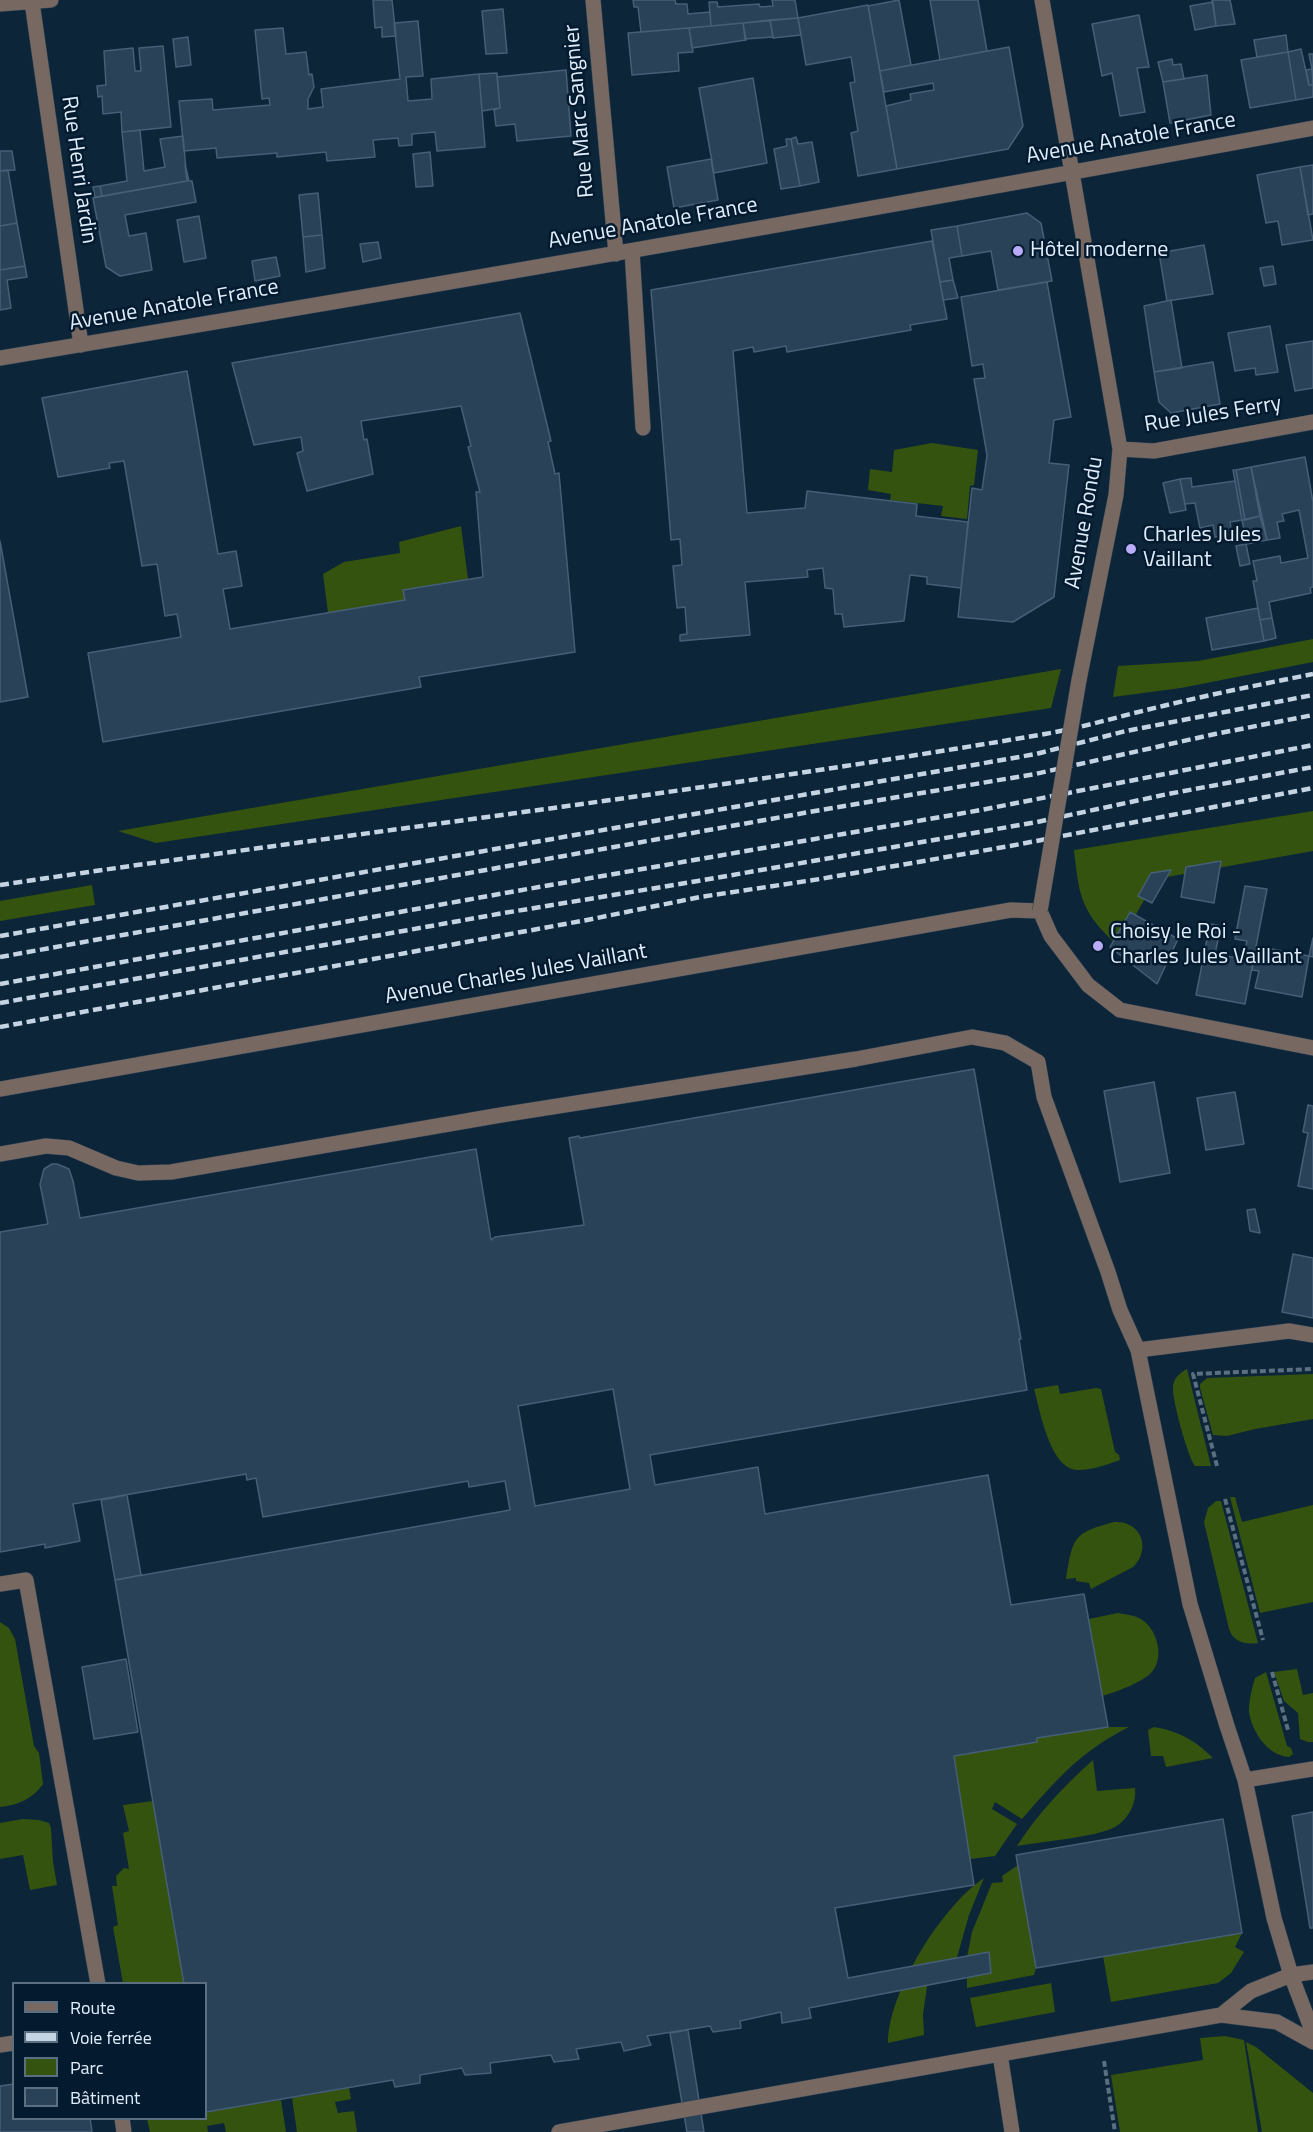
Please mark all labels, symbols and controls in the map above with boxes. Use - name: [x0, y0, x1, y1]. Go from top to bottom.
- street label: Rue Marc Sangnier: [559, 23, 601, 199]
- street label: Rue Henri Jardin: [55, 94, 101, 246]
- street label: Avenue Anatole France: [1024, 108, 1238, 170]
- street label: Avenue Anatole France: [546, 193, 760, 255]
- place label: Hôtel moderne: [1030, 238, 1168, 264]
- marker: Hôtel moderne: [1011, 244, 1025, 258]
- street label: Avenue Anatole France: [67, 275, 281, 337]
- street label: Rue Jules Ferry: [1143, 391, 1283, 439]
- street label: Avenue Rondu: [1060, 455, 1110, 591]
- place label: Charles Jules Vaillant: [1143, 523, 1261, 574]
- marker: Charles Jules Vaillant: [1124, 542, 1138, 556]
- place label: Choisy le Roi - Charles Jules Vaillant: [1110, 920, 1302, 972]
- street label: Avenue Charles Jules Vaillant: [383, 939, 649, 1011]
- marker: Choisy le Roi - Charles Jules Vaillant: [1091, 939, 1105, 953]
- legend: [12, 1982, 207, 2120]
- text: Route: [70, 1994, 115, 2021]
- text: Voie ferrée: [70, 2024, 152, 2051]
- text: Parc: [70, 2054, 104, 2081]
- text: Bâtiment: [70, 2084, 140, 2111]

